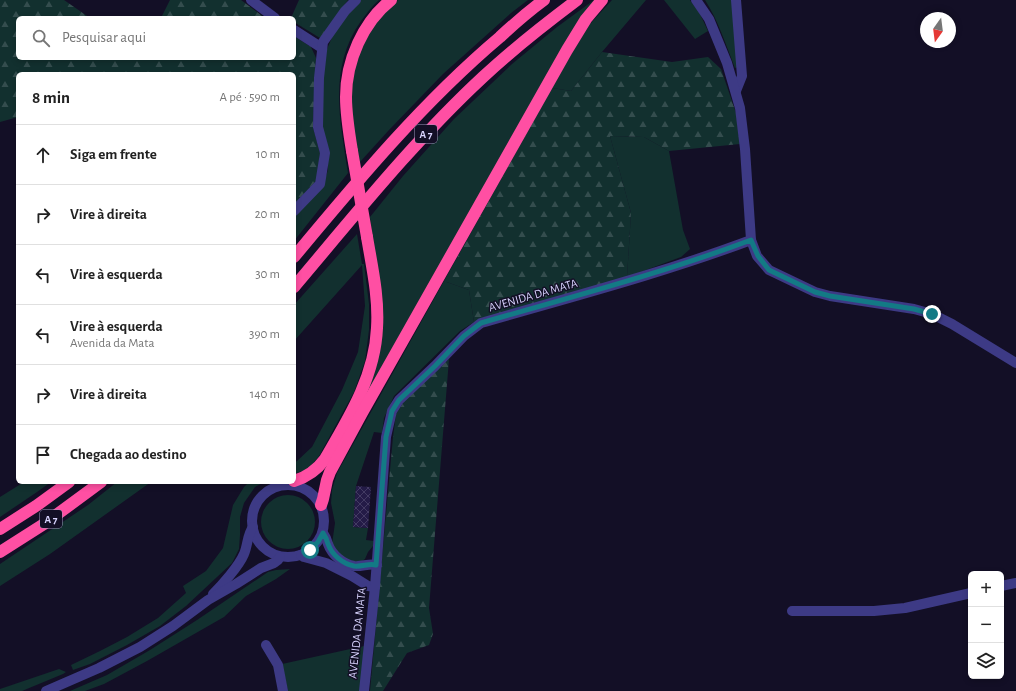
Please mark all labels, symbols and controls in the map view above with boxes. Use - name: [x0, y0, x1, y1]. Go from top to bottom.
- north arrow: [920, 12, 956, 48]
- search box: [16, 16, 296, 60]
- icon: search: [30, 27, 52, 49]
- text: Pesquisar aqui: [62, 30, 146, 45]
- text: 8 min: [32, 89, 70, 106]
- text: A pé · 590 m: [220, 91, 280, 104]
- road number: A 7: [415, 125, 437, 143]
- icon: ahead: [32, 144, 54, 166]
- text: Siga em frente: [70, 147, 157, 162]
- text: 10 m: [256, 148, 280, 161]
- icon: right: [32, 204, 54, 226]
- text: Vire à direita: [70, 207, 147, 222]
- text: 20 m: [255, 208, 280, 221]
- icon: left: [32, 264, 54, 286]
- text: Vire à esquerda: [70, 267, 163, 282]
- text: 30 m: [255, 268, 280, 281]
- street label: AVENIDA DA MATA: [487, 277, 579, 313]
- route end: [923, 305, 941, 323]
- text: Vire à esquerda: [70, 319, 163, 334]
- icon: left: [32, 324, 54, 346]
- text: 390 m: [249, 328, 280, 341]
- text: Avenida da Mata: [70, 337, 155, 350]
- icon: right: [32, 384, 54, 406]
- text: Vire à direita: [70, 387, 147, 402]
- text: 140 m: [250, 388, 280, 401]
- icon: arrive: [32, 444, 54, 466]
- text: Chegada ao destino: [70, 447, 187, 462]
- road number: A 7: [40, 510, 62, 528]
- route start: [301, 541, 319, 559]
- map controls: [968, 571, 1004, 679]
- button: +: [968, 571, 1004, 607]
- street label: AVENIDA DA MATA: [346, 587, 368, 679]
- button: −: [968, 607, 1004, 643]
- button: layers: [968, 643, 1004, 679]

